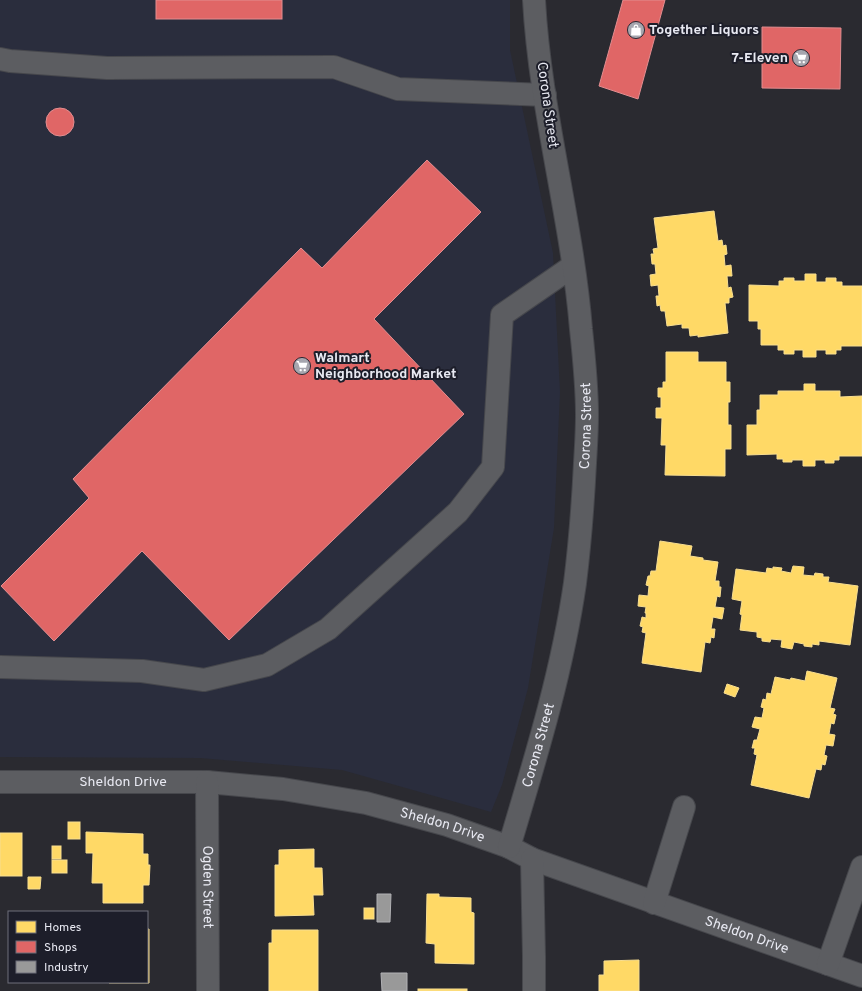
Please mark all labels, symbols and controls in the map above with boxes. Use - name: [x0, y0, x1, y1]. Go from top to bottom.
- shop icon: Together Liquors: [626, 20, 646, 40]
- place label: Together Liquors: [649, 22, 759, 39]
- supermarket icon: 7-Eleven: [791, 48, 811, 68]
- place label: 7-Eleven: [731, 50, 788, 67]
- street label: Corona Street: [533, 61, 561, 149]
- place label: Walmart Neighborhood Market: [315, 350, 457, 383]
- supermarket icon: Walmart Neighborhood Market: [292, 356, 312, 376]
- street label: Corona Street: [576, 382, 596, 470]
- street label: Corona Street: [519, 701, 558, 789]
- street label: Sheldon Drive: [79, 774, 167, 791]
- street label: Sheldon Drive: [398, 804, 487, 846]
- street label: Ogden Street: [199, 845, 216, 929]
- legend: [8, 911, 148, 983]
- street label: Sheldon Drive: [703, 912, 791, 958]
- text: Homes: [44, 920, 81, 936]
- text: Shops: [44, 940, 77, 956]
- text: Industry: [44, 960, 89, 976]

